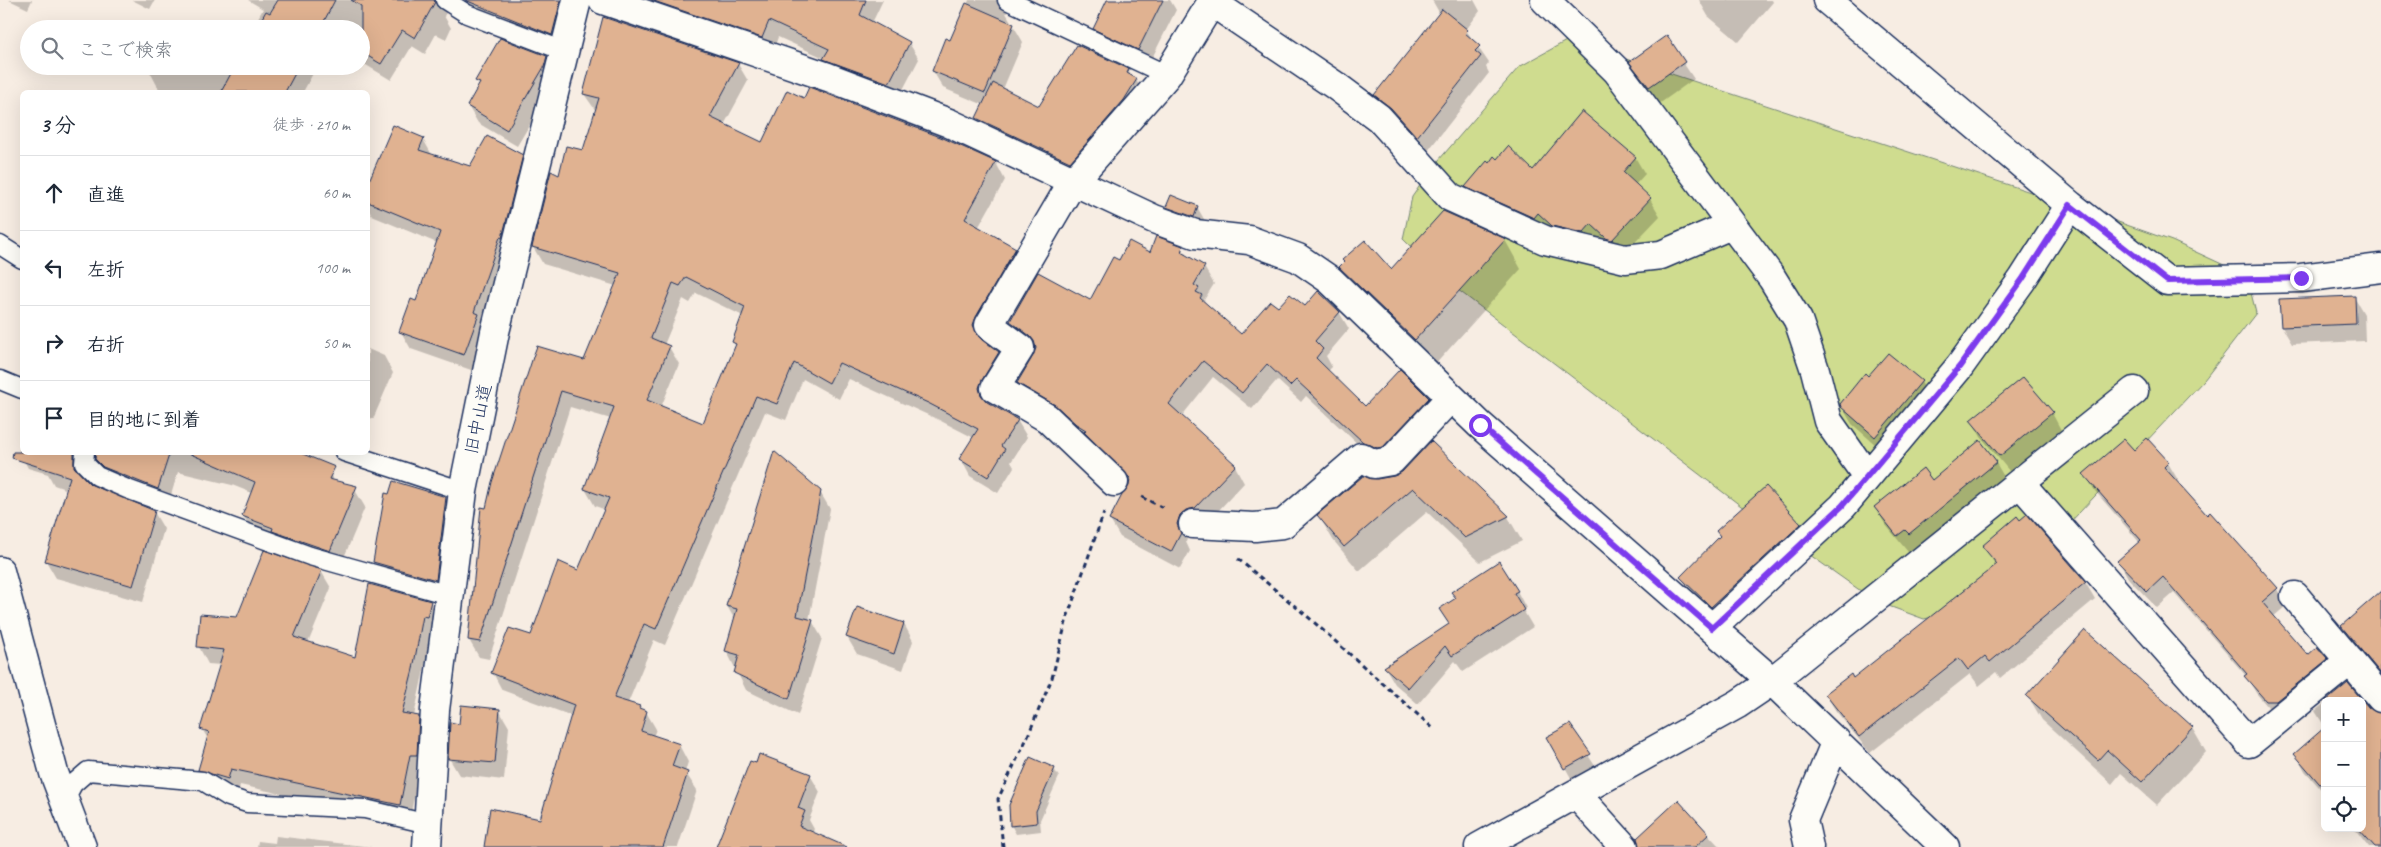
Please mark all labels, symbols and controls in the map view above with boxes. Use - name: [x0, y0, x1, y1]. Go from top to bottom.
- search box: [20, 20, 370, 75]
- icon: search: [38, 34, 66, 62]
- text: ここで検索: [78, 38, 173, 62]
- text: 3 分: [40, 112, 76, 138]
- text: 徒歩 · 210 m: [273, 115, 350, 135]
- icon: ahead: [40, 179, 68, 207]
- text: 直進: [87, 183, 125, 207]
- text: 60 m: [323, 183, 350, 203]
- icon: left: [40, 254, 68, 282]
- text: 左折: [87, 258, 125, 282]
- text: 100 m: [316, 258, 350, 278]
- route end: [2290, 267, 2313, 290]
- icon: right: [40, 329, 68, 357]
- text: 右折: [87, 333, 125, 357]
- text: 50 m: [323, 333, 350, 353]
- street label: 旧中山道: [460, 381, 496, 457]
- icon: arrive: [40, 404, 68, 432]
- text: 目的地に到着: [87, 408, 201, 432]
- route start: [1469, 414, 1492, 437]
- map controls: [2321, 697, 2366, 832]
- button: +: [2321, 697, 2366, 742]
- button: −: [2321, 742, 2366, 787]
- button: locate: [2321, 787, 2366, 832]

